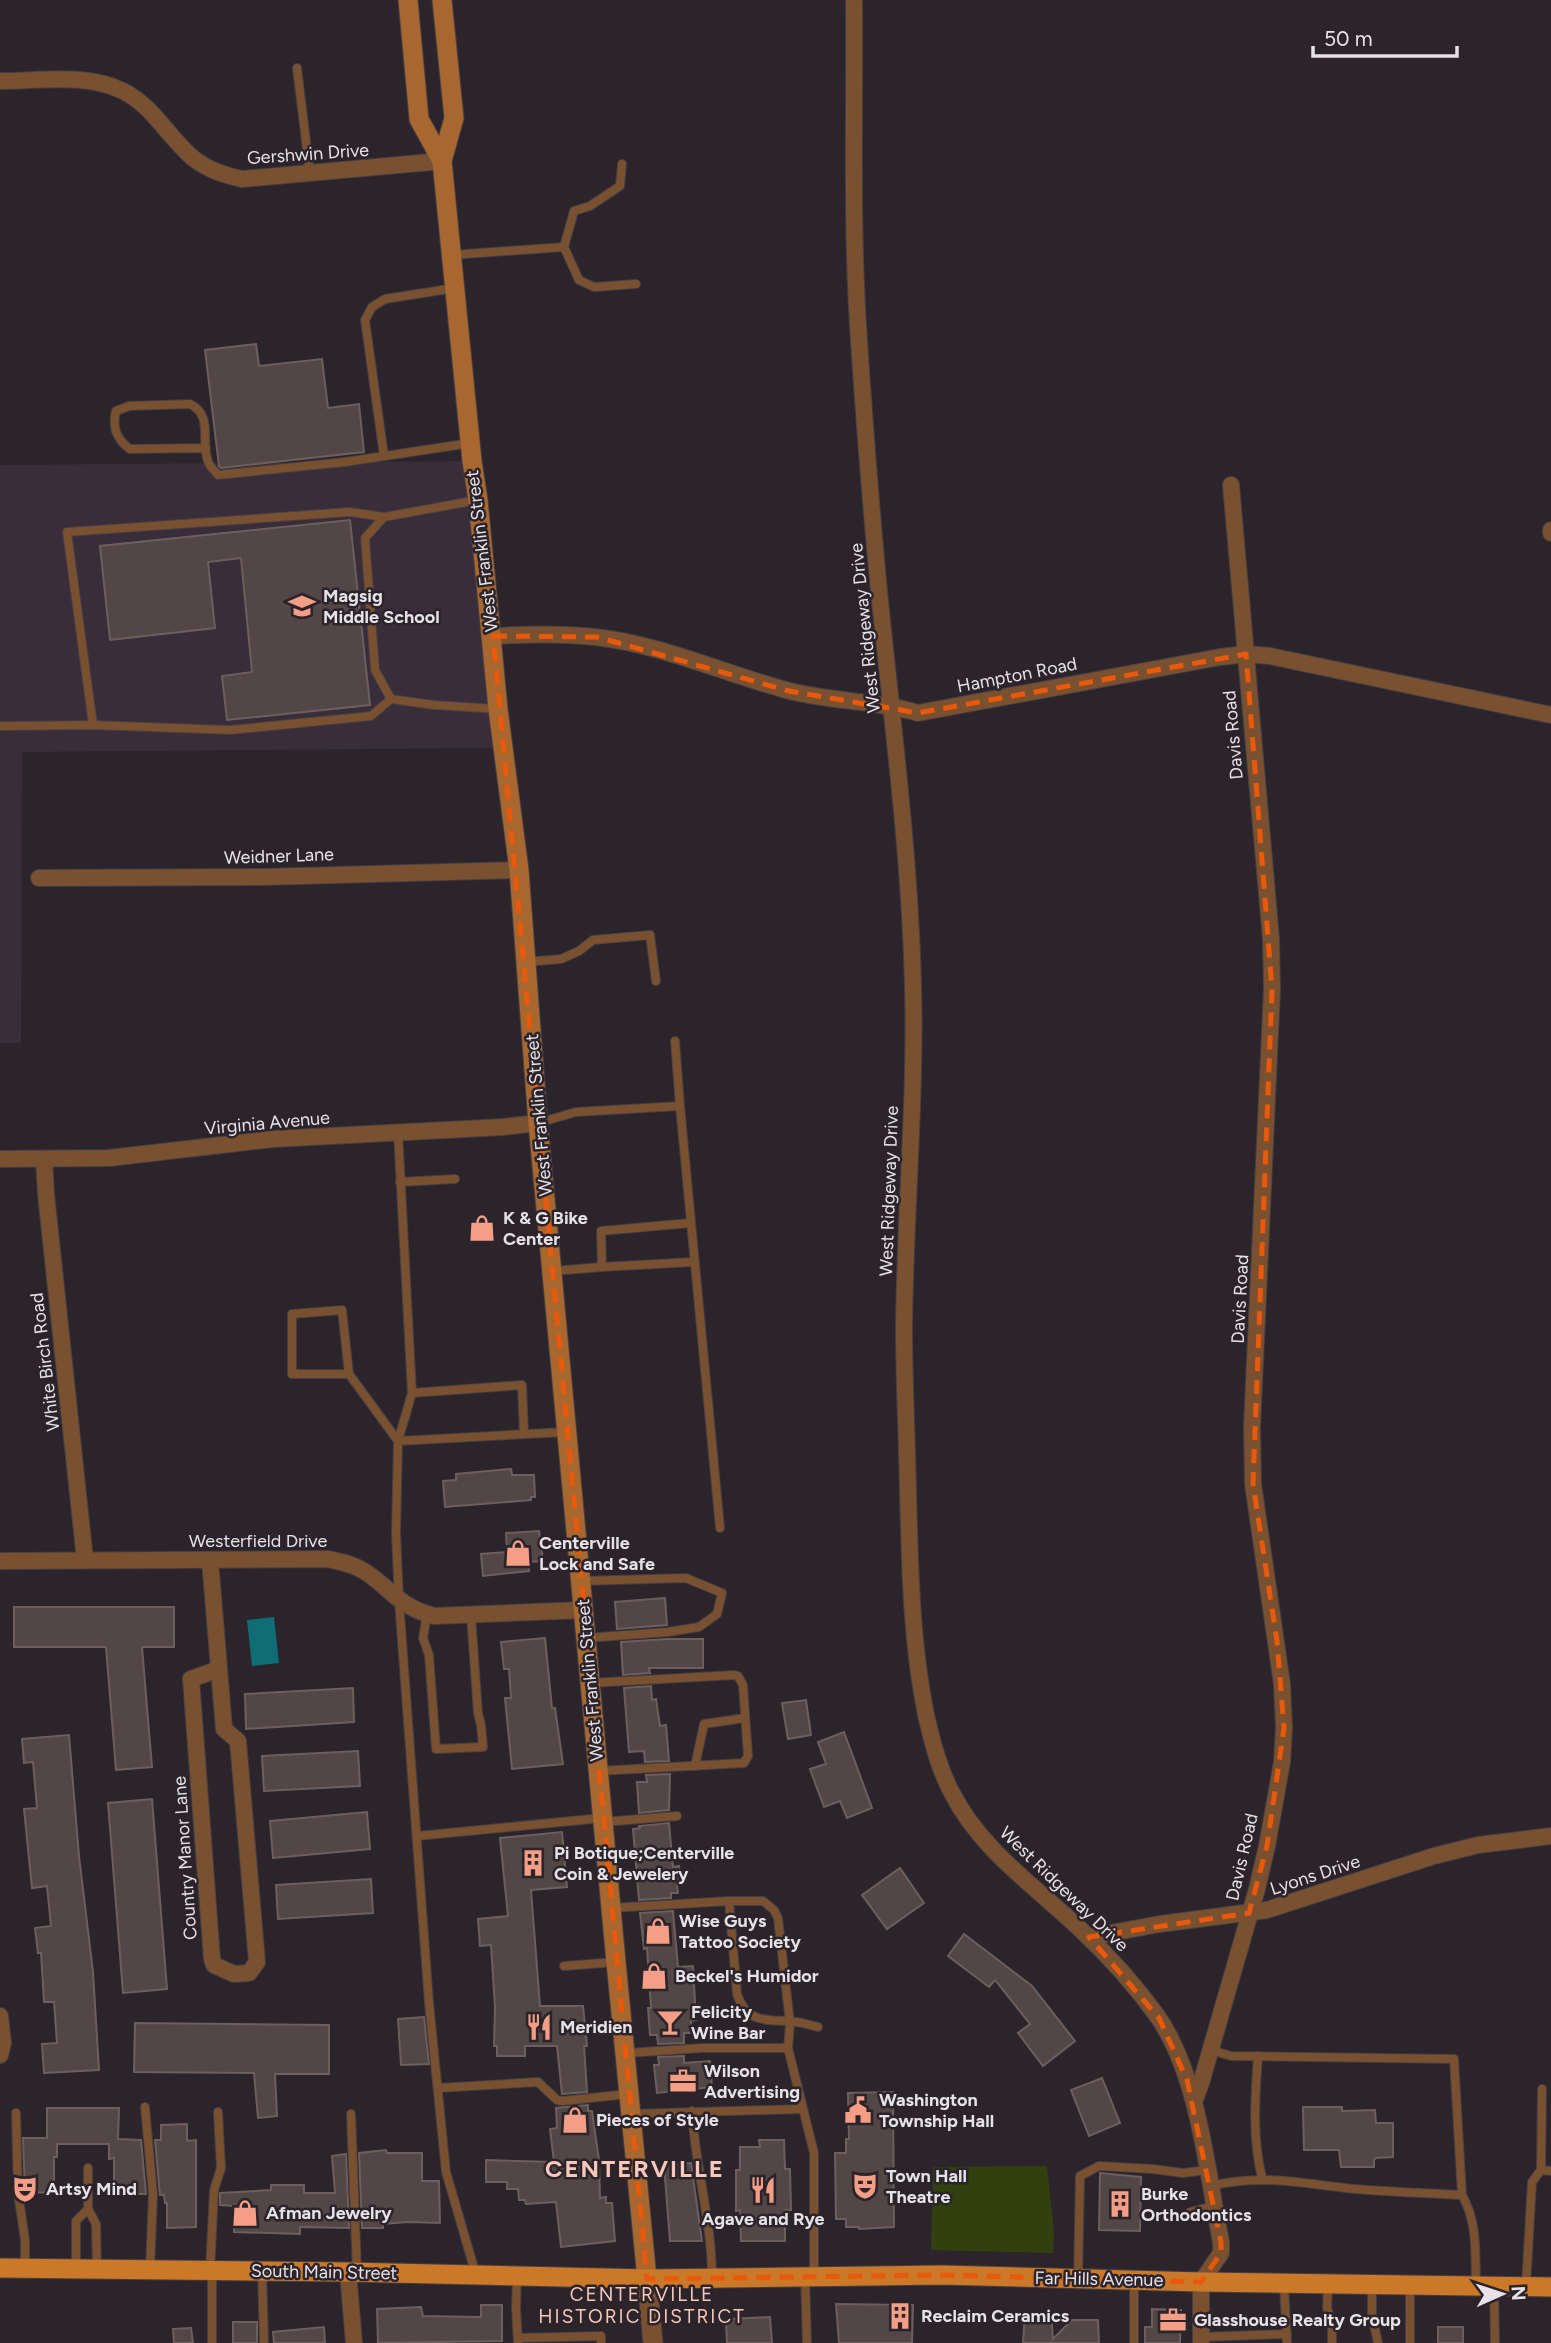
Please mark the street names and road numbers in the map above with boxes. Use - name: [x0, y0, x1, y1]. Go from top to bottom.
- street label: Gershwin Drive: [246, 139, 370, 169]
- street label: West Franklin Street: [461, 469, 503, 633]
- street label: West Ridgeway Drive: [845, 542, 885, 714]
- street label: Hampton Road: [955, 653, 1079, 697]
- street label: Davis Road: [1218, 690, 1248, 780]
- street label: Weidner Lane: [224, 843, 334, 869]
- street label: West Franklin Street: [521, 1033, 557, 1197]
- street label: West Ridgeway Drive: [875, 1105, 903, 1277]
- street label: Virginia Avenue: [203, 1107, 331, 1139]
- street label: Davis Road: [1227, 1254, 1253, 1344]
- street label: White Birch Road: [26, 1291, 64, 1433]
- street label: Westerfield Drive: [189, 1530, 328, 1552]
- street label: West Franklin Street: [572, 1598, 608, 1762]
- street label: Country Manor Lane: [168, 1775, 202, 1941]
- street label: Davis Road: [1221, 1811, 1263, 1903]
- street label: West Ridgeway Drive: [995, 1822, 1133, 1956]
- street label: Lyons Drive: [1267, 1850, 1363, 1900]
- street label: South Main Street: [251, 2260, 398, 2284]
- street label: Far Hills Avenue: [1034, 2267, 1164, 2291]

